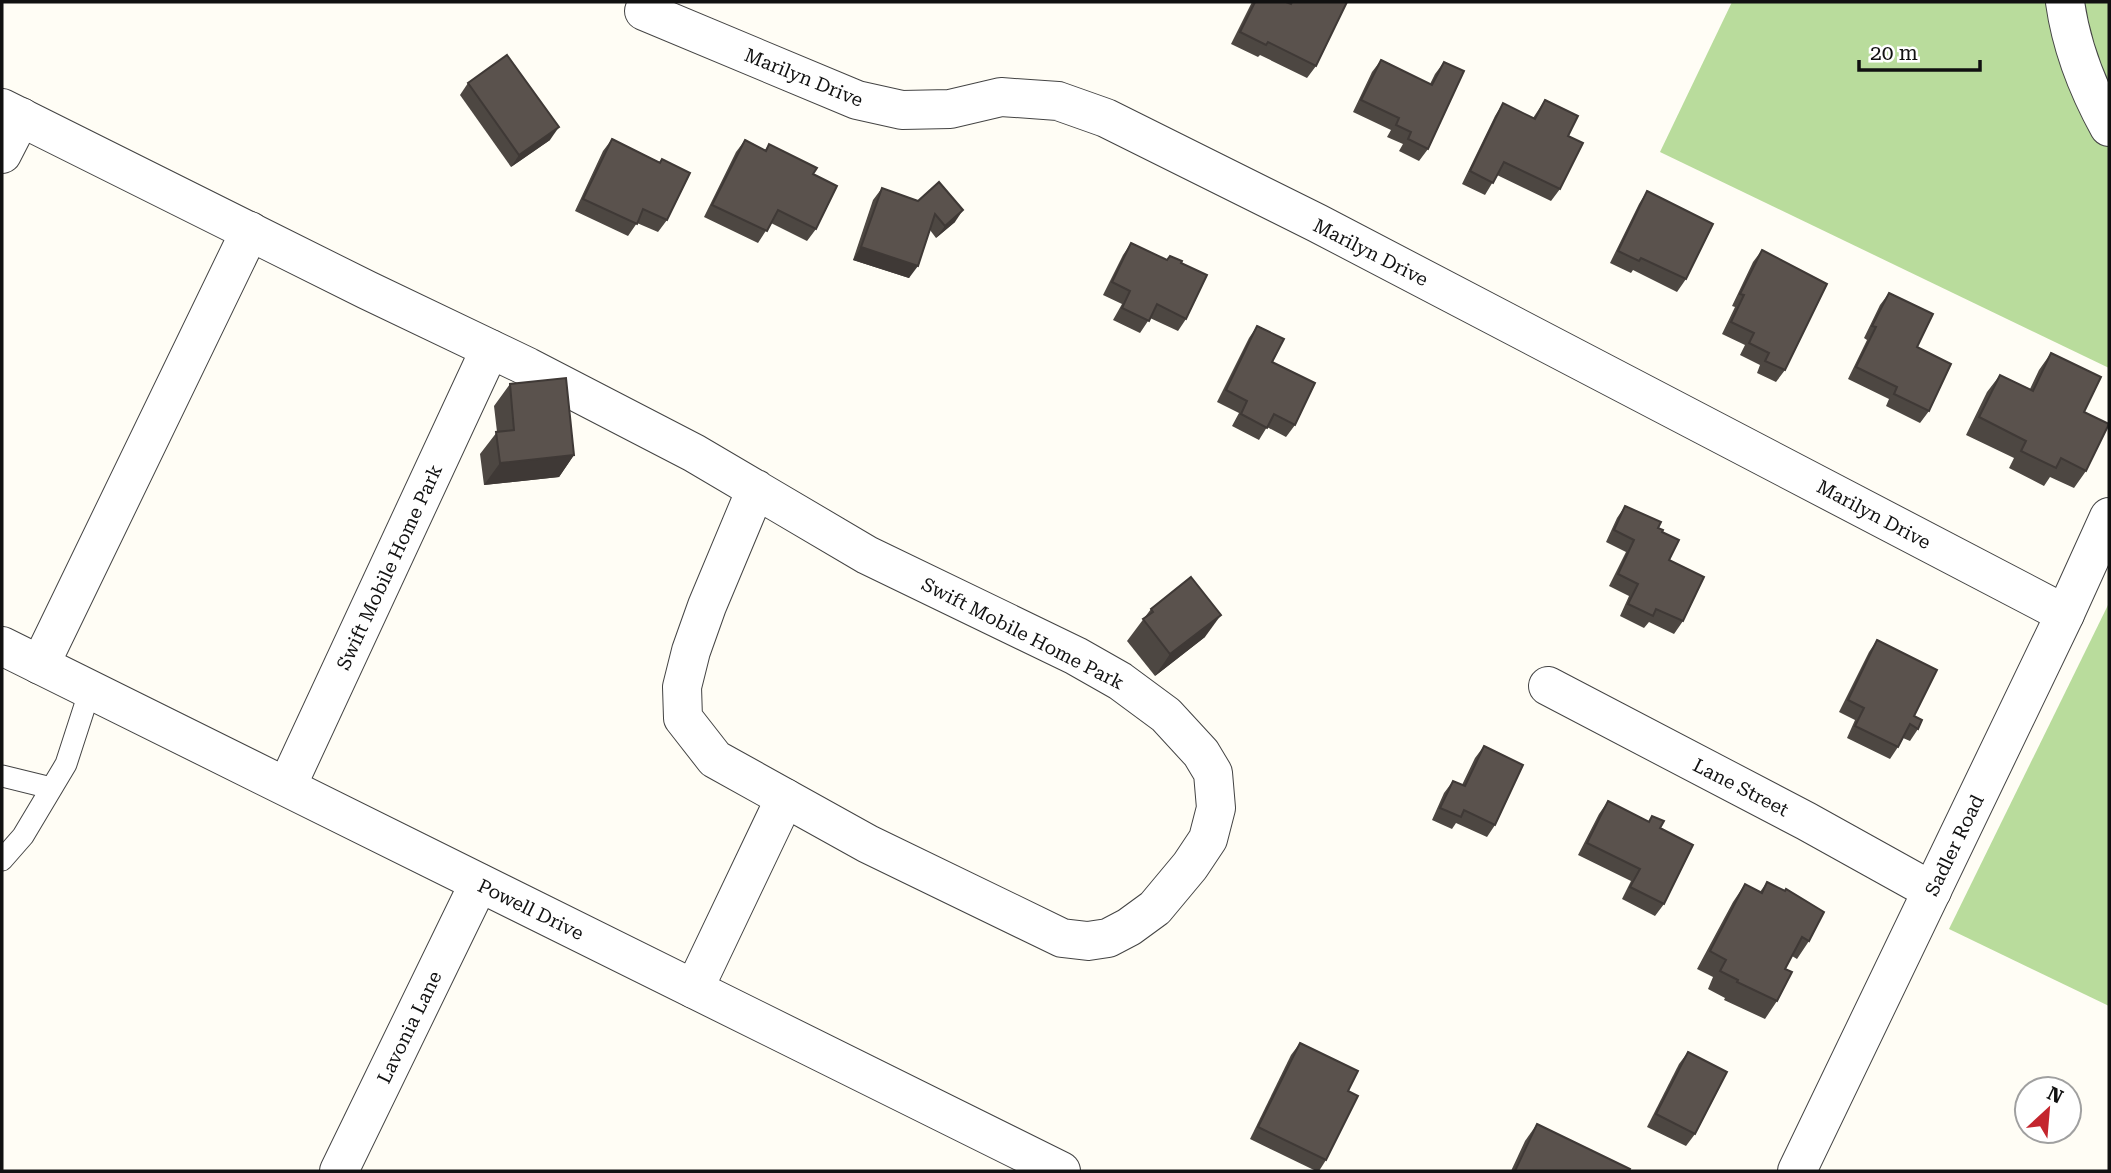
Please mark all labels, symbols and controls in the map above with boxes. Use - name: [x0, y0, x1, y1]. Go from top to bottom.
- scale bar: [1859, 28, 1980, 72]
- text: 20 m: [1870, 41, 1918, 65]
- street label: Marilyn Drive: [741, 43, 866, 112]
- street label: Marilyn Drive: [1309, 214, 1432, 291]
- street label: Swift Mobile Home Park: [332, 461, 447, 674]
- street label: Marilyn Drive: [1813, 475, 1935, 554]
- street label: Swift Mobile Home Park: [918, 572, 1128, 695]
- street label: Lane Street: [1689, 754, 1792, 821]
- street label: Sadler Road: [1920, 791, 1989, 900]
- street label: Powell Drive: [474, 874, 587, 945]
- street label: Lavonia Lane: [372, 967, 447, 1087]
- north arrow: [2013, 1075, 2083, 1145]
- text: N: [2044, 1082, 2067, 1109]

